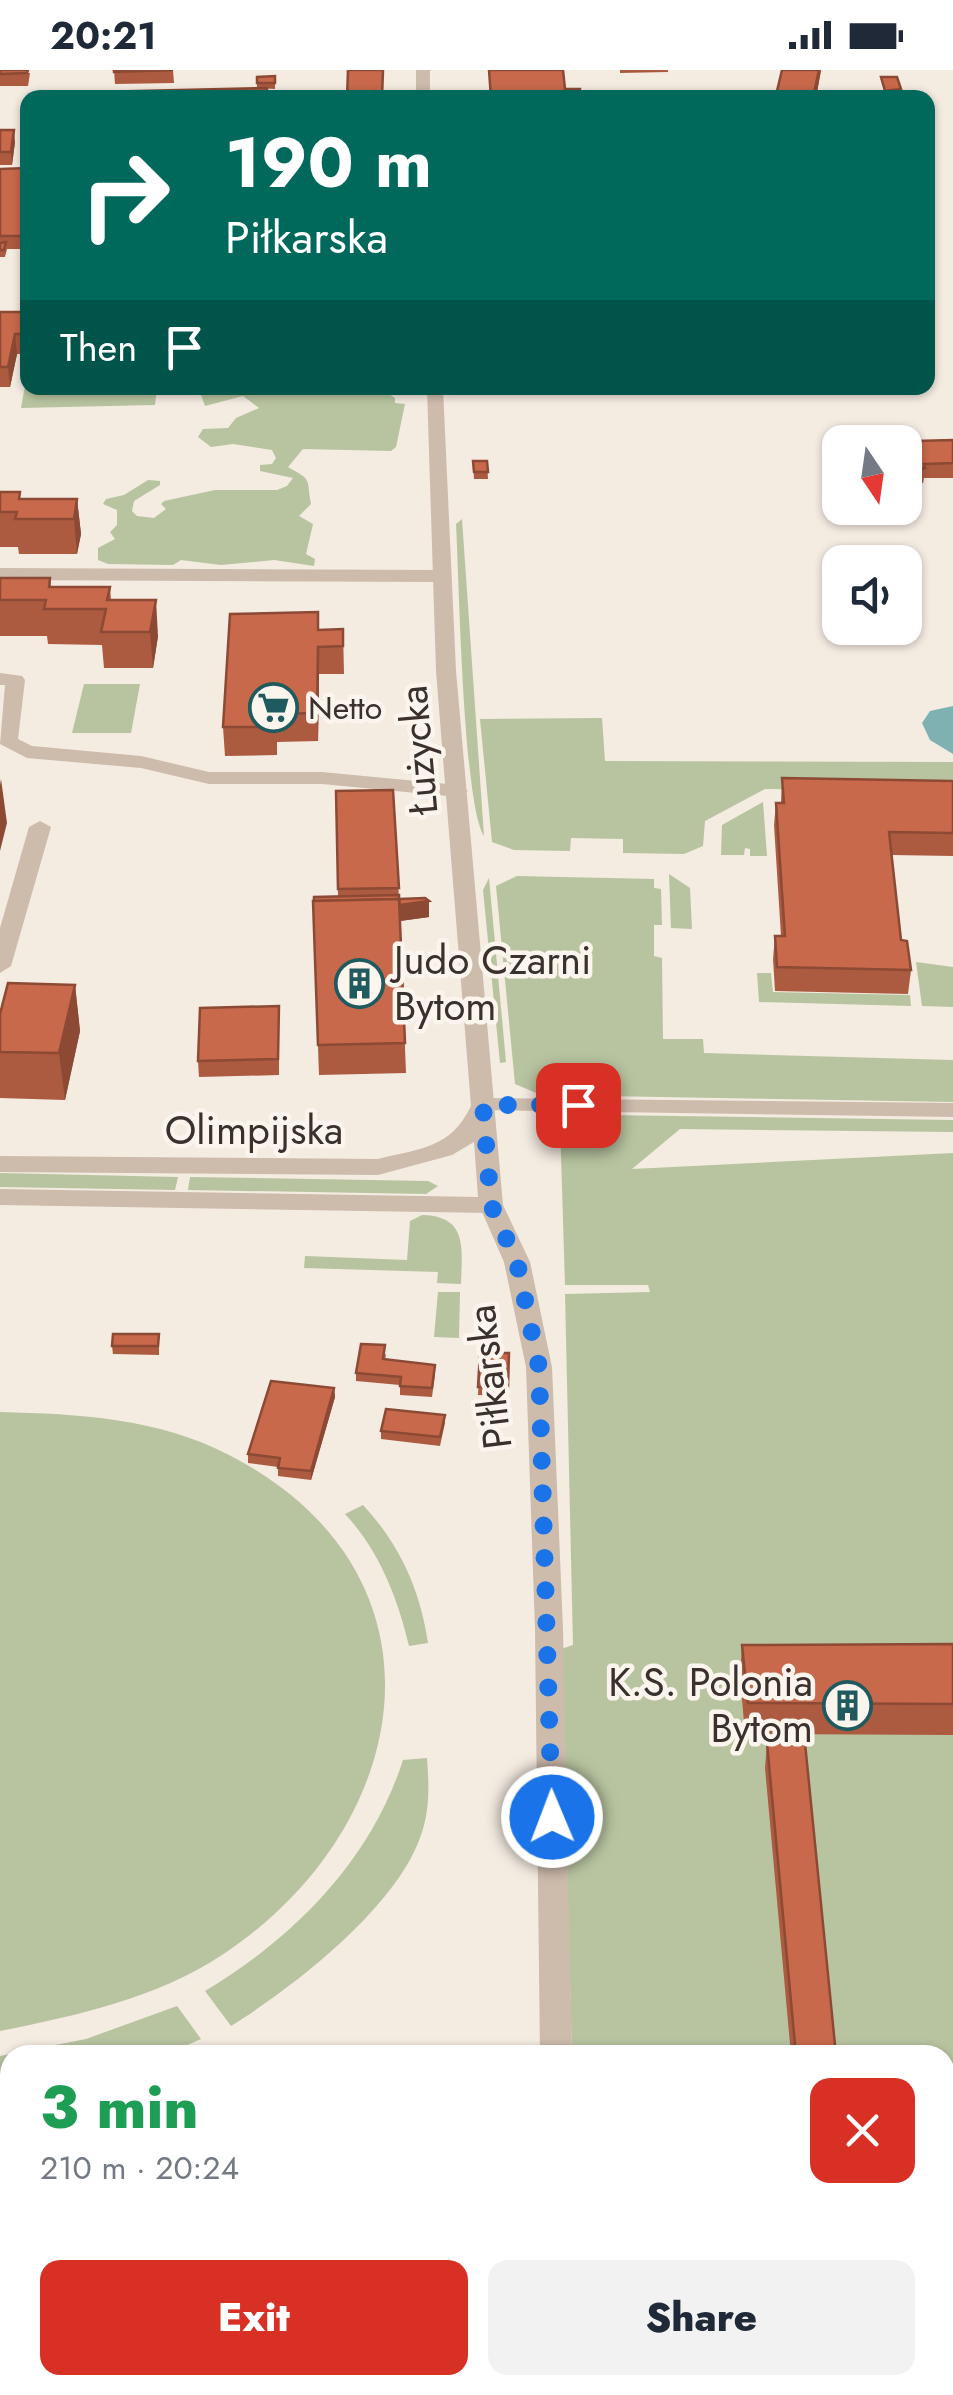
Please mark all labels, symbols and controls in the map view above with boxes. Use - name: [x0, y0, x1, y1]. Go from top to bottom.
- text: 20:21: [50, 8, 157, 63]
- text: 190 m: [225, 112, 432, 213]
- icon: right: [60, 130, 190, 260]
- text: Piłkarska: [225, 205, 388, 270]
- text: Then: [60, 320, 137, 375]
- icon: arrive: [157, 320, 212, 375]
- north arrow: [822, 425, 922, 525]
- map controls: [822, 425, 922, 645]
- button: sound: [822, 545, 922, 645]
- supermarket icon: Netto: [247, 682, 299, 734]
- street label: Łużycka: [383, 683, 453, 818]
- place label: Netto: [308, 685, 382, 731]
- place label: Judo Czarni Bytom: [389, 931, 591, 1035]
- building icon: Judo Czarni Bytom: [333, 957, 385, 1009]
- pin: [536, 1063, 621, 1148]
- icon: arrive: [551, 1078, 606, 1133]
- street label: Olimpijska: [165, 1101, 343, 1159]
- street label: Piłkarska: [451, 1301, 527, 1453]
- place label: K.S. Polonia Bytom: [608, 1653, 813, 1757]
- building icon: K.S. Polonia Bytom: [822, 1679, 874, 1731]
- position arrow: [500, 1765, 604, 1869]
- text: 3 min: [40, 2064, 199, 2151]
- button: close: [810, 2078, 915, 2183]
- text: 210 m · 20:24: [40, 2145, 239, 2191]
- button: Exit: [40, 2260, 468, 2375]
- button: Share: [488, 2260, 915, 2375]

